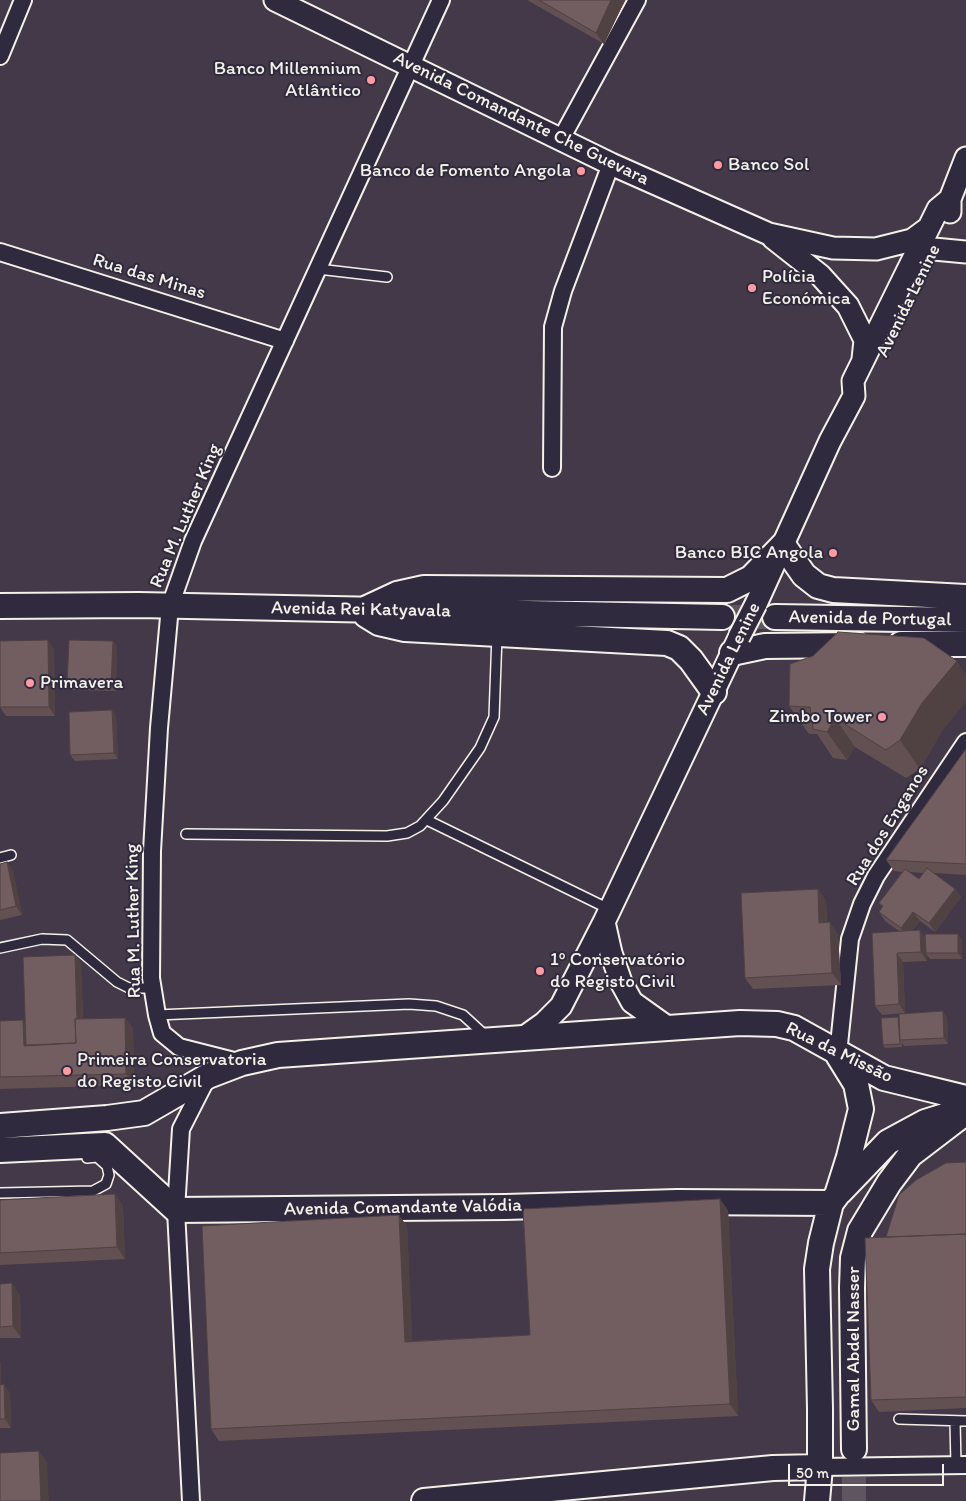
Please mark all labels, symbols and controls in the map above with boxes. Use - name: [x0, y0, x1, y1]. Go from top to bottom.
- street label: Avenida Comandante Che Guevara: [389, 47, 653, 191]
- place label: Banco Millennium Atlântico: [214, 58, 361, 102]
- marker: Banco Millennium Atlântico: [365, 74, 377, 86]
- place label: Banco Sol: [728, 154, 809, 176]
- marker: Banco Sol: [712, 159, 724, 171]
- place label: Banco de Fomento Angola: [360, 160, 571, 182]
- marker: Banco de Fomento Angola: [575, 165, 587, 177]
- street label: Avenida Lenine: [872, 241, 946, 361]
- street label: Rua das Minas: [90, 249, 208, 305]
- place label: Polícia Económica: [762, 266, 851, 310]
- marker: Polícia Económica: [746, 282, 758, 294]
- street label: Rua M. Luther King: [145, 440, 227, 592]
- place label: Banco BIC Angola: [675, 542, 823, 564]
- marker: Banco BIC Angola: [827, 547, 839, 559]
- street label: Avenida Rei Katyavala: [271, 597, 451, 623]
- street label: Avenida Lenine: [692, 599, 766, 719]
- street label: Avenida de Portugal: [788, 606, 952, 632]
- place label: Primavera: [40, 672, 123, 694]
- marker: Primavera: [24, 677, 36, 689]
- place label: Zimbo Tower: [769, 706, 872, 728]
- marker: Zimbo Tower: [876, 711, 888, 723]
- street label: Rua dos Enganos: [842, 761, 934, 891]
- street label: Rua M. Luther King: [121, 844, 147, 998]
- place label: 1º Conservatório do Registo Civil: [550, 949, 685, 993]
- marker: 1º Conservatório do Registo Civil: [534, 965, 546, 977]
- street label: Rua da Missão: [782, 1017, 896, 1089]
- place label: Primeira Conservatoria do Registo Civil: [77, 1049, 267, 1093]
- marker: Primeira Conservatoria do Registo Civil: [61, 1065, 73, 1077]
- street label: Avenida Comandante Valódia: [284, 1195, 522, 1221]
- street label: Gamal Abdel Nasser: [843, 1266, 865, 1432]
- scale bar: [791, 1454, 947, 1486]
- text: 50 m: [796, 1464, 829, 1482]

